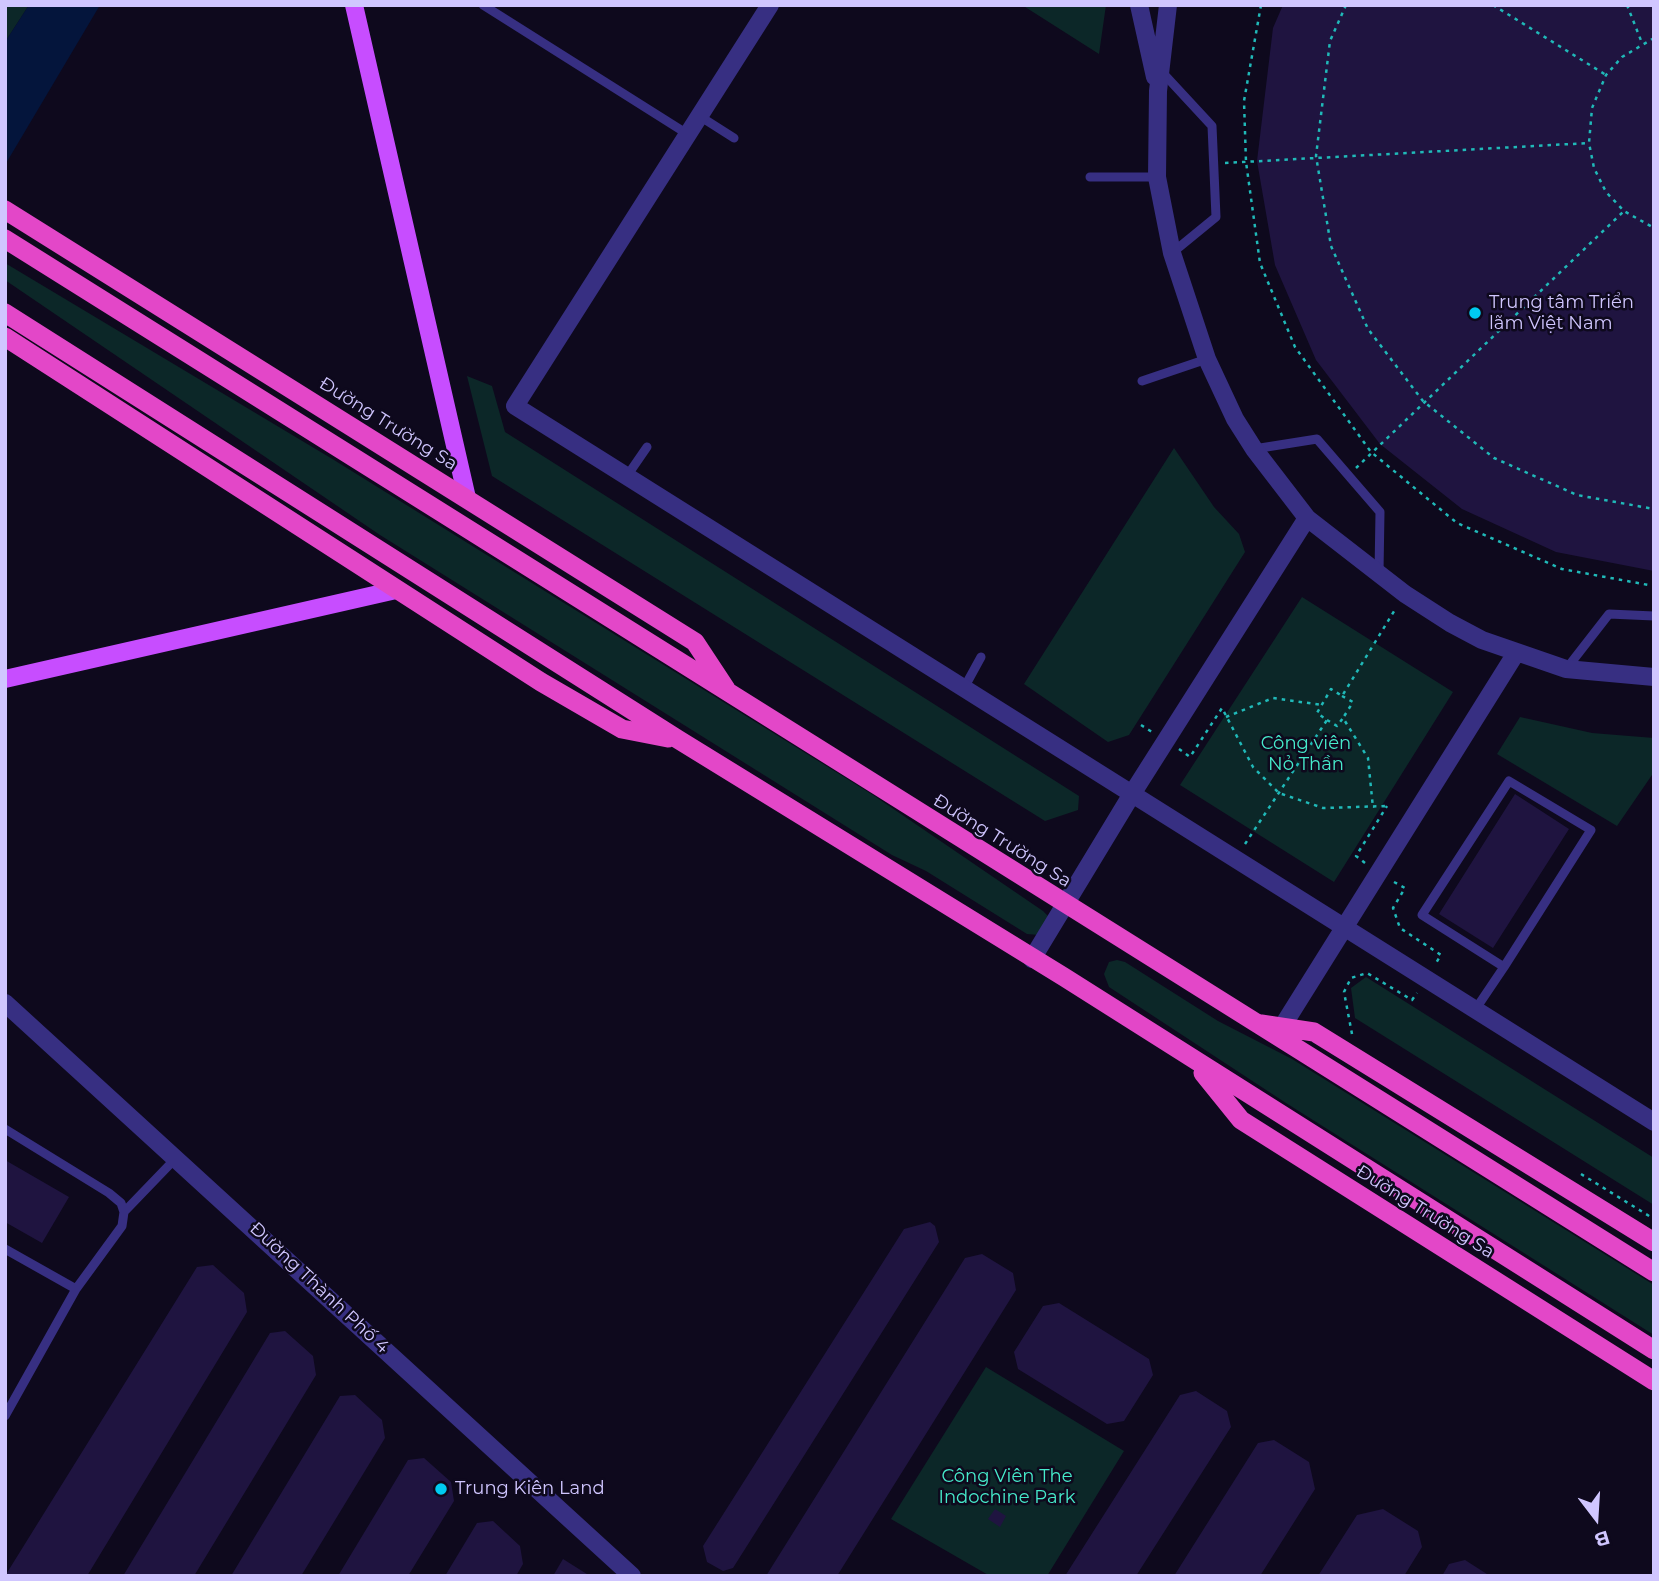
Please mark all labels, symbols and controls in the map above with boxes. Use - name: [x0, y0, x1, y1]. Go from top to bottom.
- place label: Trung tâm Triển lãm Việt Nam: [1489, 292, 1634, 334]
- marker: Trung tâm Triển lãm Việt Nam: [1467, 305, 1483, 321]
- street label: Đường Trường Sa: [315, 373, 461, 475]
- park label: Công viên Nỏ Thần: [1261, 733, 1351, 776]
- street label: Đường Trường Sa: [929, 790, 1075, 892]
- street label: Đường Trường Sa: [1352, 1161, 1498, 1263]
- street label: Đường Thành Phố 4: [245, 1218, 393, 1358]
- park label: Công Viên The Indochine Park: [939, 1466, 1075, 1508]
- place label: Trung Kiên Land: [455, 1478, 605, 1500]
- marker: Trung Kiên Land: [433, 1481, 449, 1497]
- north arrow: [1561, 1483, 1631, 1553]
- text: B: [1592, 1525, 1613, 1552]

